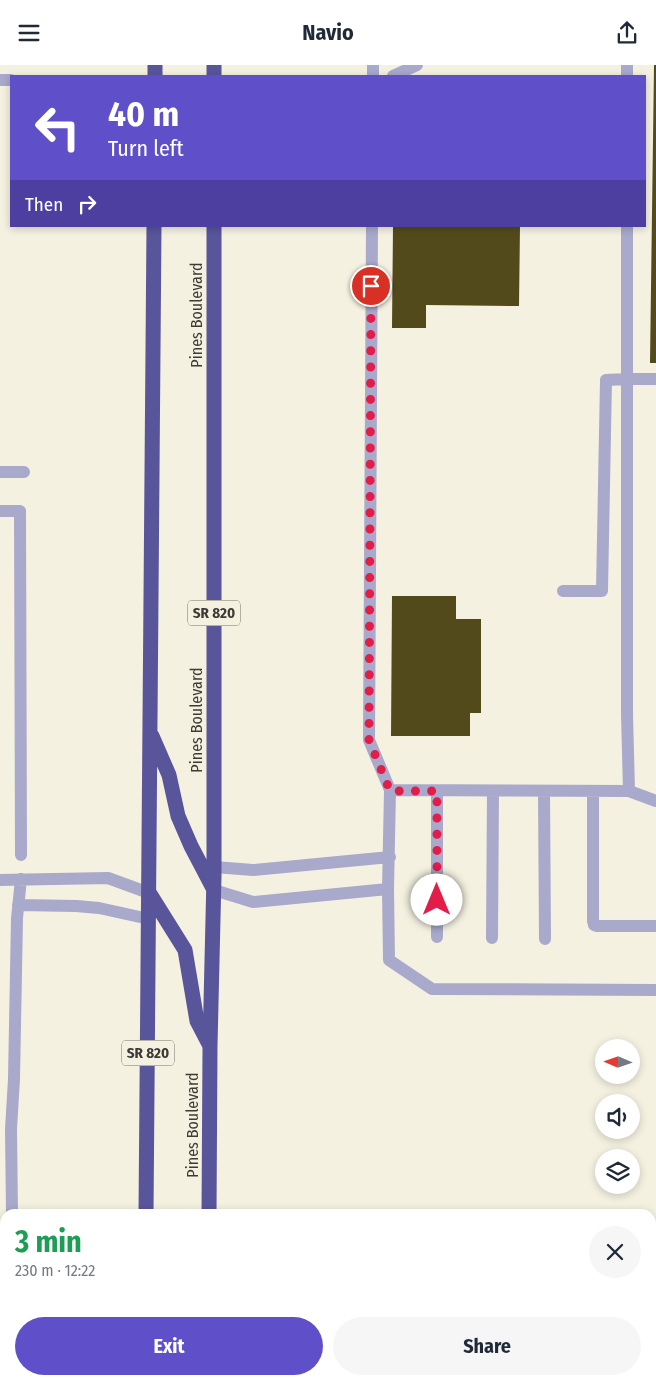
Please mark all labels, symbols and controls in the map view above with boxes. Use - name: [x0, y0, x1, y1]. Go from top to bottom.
- icon: menu: [15, 19, 43, 47]
- text: Navio: [302, 19, 354, 46]
- icon: share: [613, 19, 641, 47]
- text: 40 m: [108, 93, 179, 135]
- icon: left: [25, 95, 90, 160]
- text: Turn left: [108, 135, 184, 162]
- icon: right: [73, 190, 101, 218]
- text: Then: [25, 193, 63, 216]
- street label: Pines Boulevard: [187, 262, 206, 368]
- pin: [350, 265, 392, 307]
- icon: arrive: [357, 272, 385, 300]
- road number: SR 820: [188, 601, 240, 625]
- street label: Pines Boulevard: [187, 667, 206, 773]
- position arrow: [410, 873, 462, 925]
- north arrow: [595, 1039, 640, 1084]
- map controls: [595, 1039, 640, 1194]
- road number: SR 820: [122, 1041, 174, 1065]
- street label: Pines Boulevard: [183, 1072, 202, 1178]
- button: sound: [595, 1094, 640, 1139]
- button: layers: [595, 1149, 640, 1194]
- text: 3 min: [15, 1224, 82, 1260]
- button: close: [589, 1226, 641, 1278]
- text: 230 m · 12:22: [15, 1261, 95, 1280]
- button: Exit: [15, 1317, 323, 1375]
- button: Share: [333, 1317, 641, 1375]

